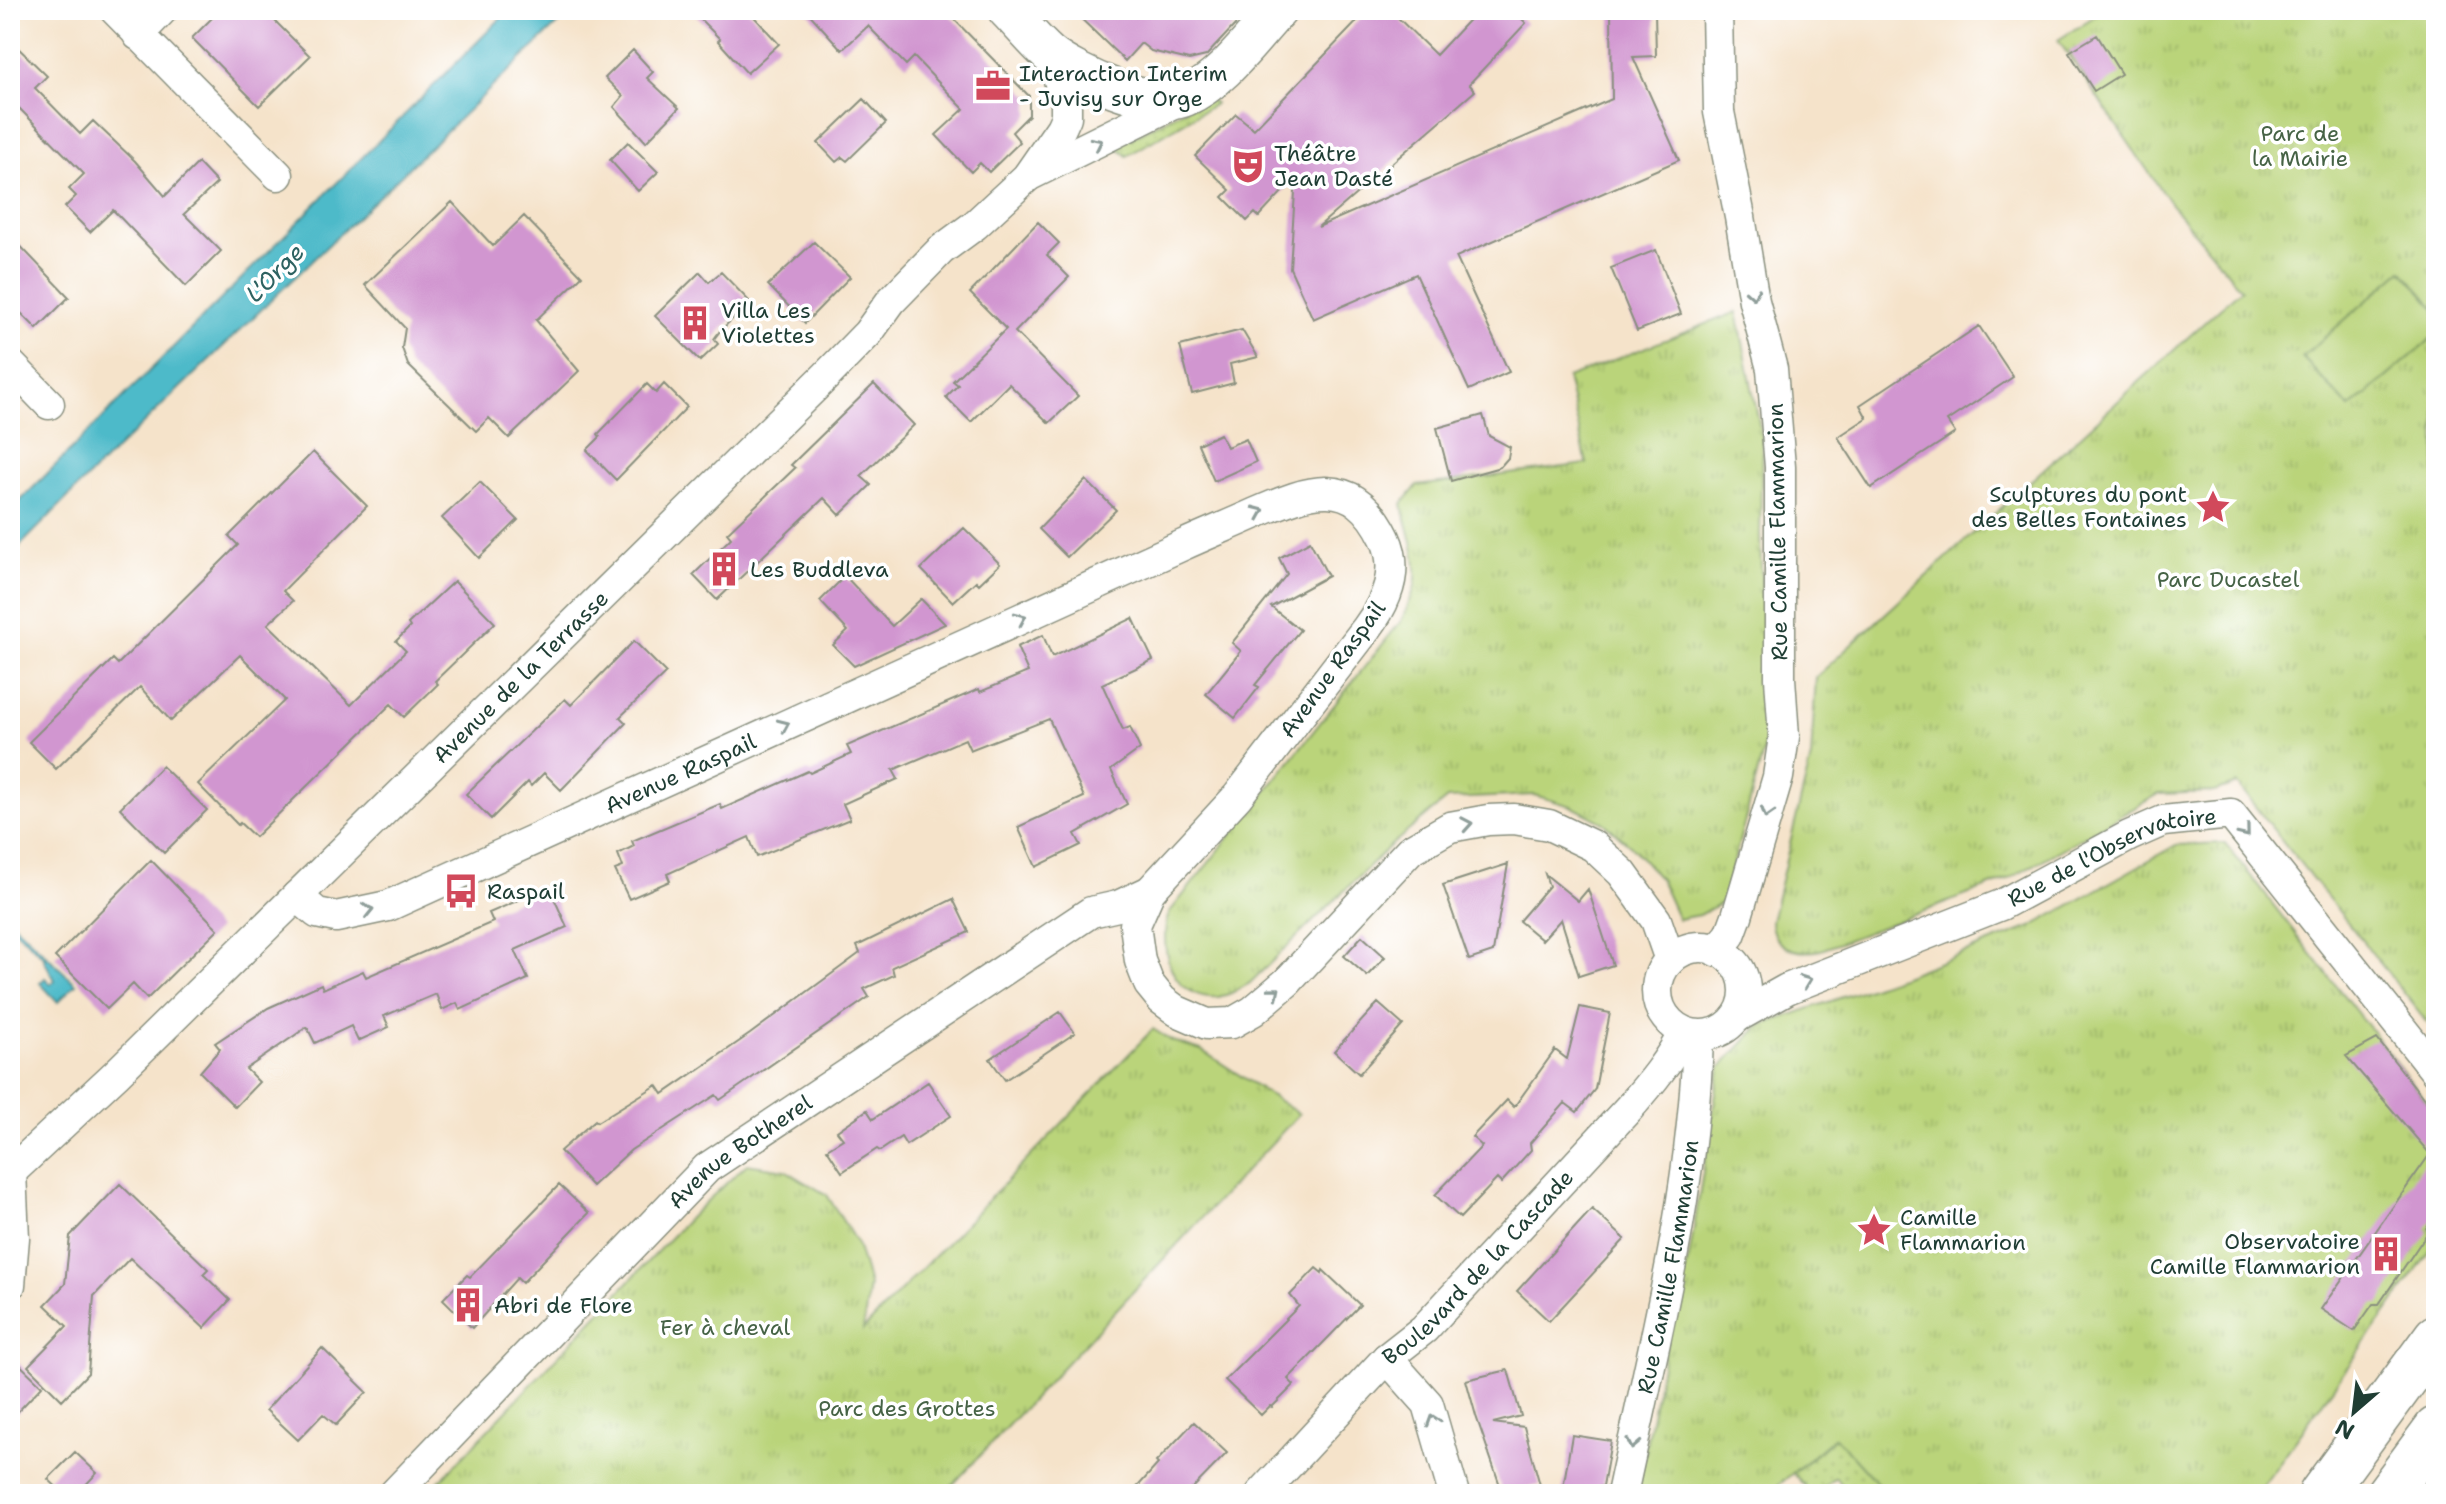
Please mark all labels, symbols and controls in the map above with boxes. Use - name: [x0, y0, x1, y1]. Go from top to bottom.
- place label: Interaction Interim - Juvisy sur Orge: [1019, 59, 1228, 113]
- office icon: Interaction Interim - Juvisy sur Orge: [974, 67, 1012, 105]
- park label: Parc de la Mairie: [2252, 119, 2348, 173]
- one-way arrow: [1089, 137, 1103, 153]
- place label: Théâtre Jean Dasté: [1274, 139, 1394, 193]
- theatre icon: Théâtre Jean Dasté: [1229, 147, 1267, 185]
- water label: L'Orge: [238, 236, 312, 310]
- one-way arrow: [1744, 287, 1761, 300]
- place label: Villa Les Violettes: [721, 296, 815, 350]
- building icon: Villa Les Violettes: [676, 304, 714, 342]
- street label: Rue Camille Flammarion: [1761, 403, 1794, 661]
- place label: Sculptures du pont des Belles Fontaines: [1971, 480, 2187, 534]
- place icon: Sculptures du pont des Belles Fontaines: [2194, 488, 2232, 526]
- one-way arrow: [1250, 506, 1265, 522]
- building icon: Les Buddleva: [705, 550, 743, 588]
- place label: Les Buddleva: [750, 555, 889, 584]
- park label: Parc Ducastel: [2157, 565, 2300, 594]
- street label: Avenue de la Terrasse: [427, 584, 615, 770]
- street label: Avenue Raspail: [1273, 595, 1392, 744]
- one-way arrow: [1013, 612, 1027, 628]
- one-way arrow: [776, 719, 791, 735]
- street label: Avenue Raspail: [601, 727, 761, 821]
- street label: Rue de l'Observatoire: [2003, 802, 2218, 914]
- one-way arrow: [1760, 806, 1776, 820]
- one-way arrow: [1460, 816, 1474, 833]
- one-way arrow: [2236, 823, 2250, 838]
- bus stop icon: Raspail: [442, 872, 480, 910]
- place label: Raspail: [487, 877, 565, 906]
- one-way arrow: [361, 903, 374, 920]
- one-way arrow: [1798, 974, 1812, 991]
- one-way arrow: [1265, 987, 1280, 1002]
- street label: Avenue Botherel: [662, 1088, 818, 1215]
- street label: Rue Camille Flammarion: [1630, 1138, 1705, 1396]
- street label: Boulevard de la Cascade: [1376, 1163, 1580, 1371]
- place label: Camille Flammarion: [1900, 1203, 2026, 1257]
- place icon: Camille Flammarion: [1855, 1211, 1893, 1249]
- place label: Observatoire Camille Flammarion: [2150, 1227, 2360, 1281]
- building icon: Observatoire Camille Flammarion: [2367, 1235, 2405, 1273]
- building icon: Abri de Flore: [449, 1286, 487, 1324]
- place label: Abri de Flore: [494, 1291, 633, 1320]
- park label: Fer à cheval: [660, 1313, 790, 1342]
- north arrow: [2314, 1372, 2394, 1452]
- park label: Parc des Grottes: [818, 1394, 996, 1423]
- text: N: [2330, 1412, 2359, 1446]
- one-way arrow: [1426, 1413, 1442, 1427]
- one-way arrow: [1625, 1436, 1642, 1450]

